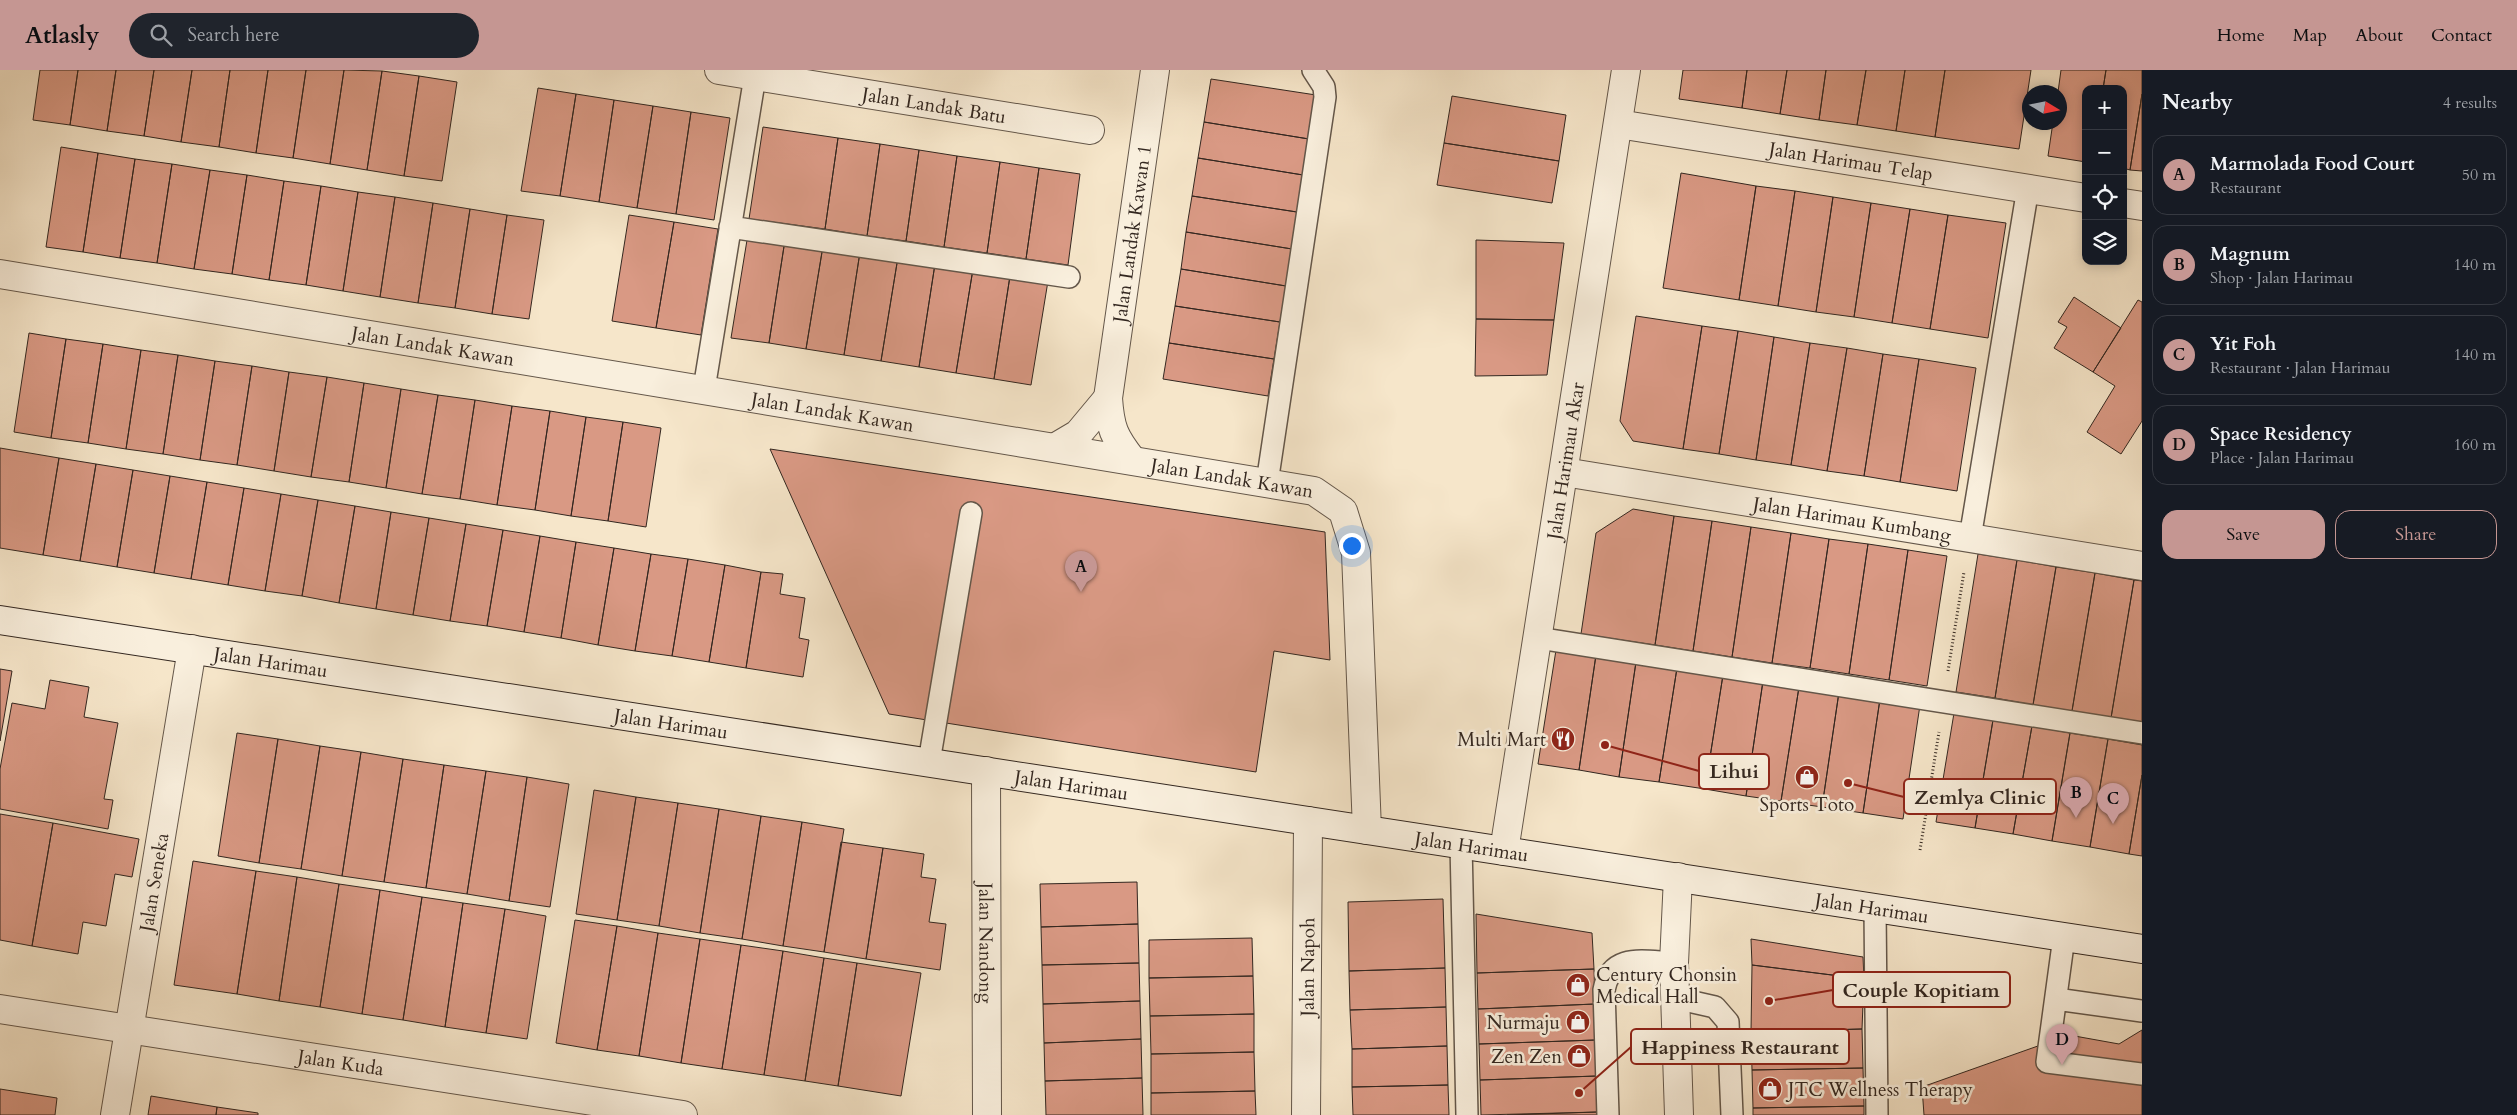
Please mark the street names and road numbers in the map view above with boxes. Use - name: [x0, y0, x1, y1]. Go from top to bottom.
- street label: Jalan Landak Batu: [857, 81, 1008, 130]
- street label: Jalan Harimau Telap: [1764, 136, 1935, 188]
- street label: Jalan Landak Kawan 1: [1107, 143, 1158, 327]
- street label: Jalan Landak Kawan: [347, 320, 516, 373]
- street label: Jalan Harimau Akar: [1540, 380, 1591, 544]
- street label: Jalan Landak Kawan: [746, 386, 916, 439]
- street label: Jalan Landak Kawan: [1146, 452, 1316, 505]
- street label: Jalan Harimau Kumbang: [1748, 490, 1953, 549]
- street label: Jalan Harimau: [209, 641, 329, 684]
- street label: Jalan Harimau: [609, 702, 730, 746]
- street label: Jalan Harimau: [1010, 764, 1130, 807]
- street label: Jalan Harimau: [1410, 825, 1530, 869]
- street label: Jalan Seneka: [133, 831, 175, 937]
- street label: Jalan Nandong: [972, 880, 999, 1004]
- street label: Jalan Harimau: [1810, 887, 1931, 930]
- street label: Jalan Napoh: [1295, 917, 1321, 1020]
- street label: Jalan Kuda: [293, 1043, 386, 1082]

